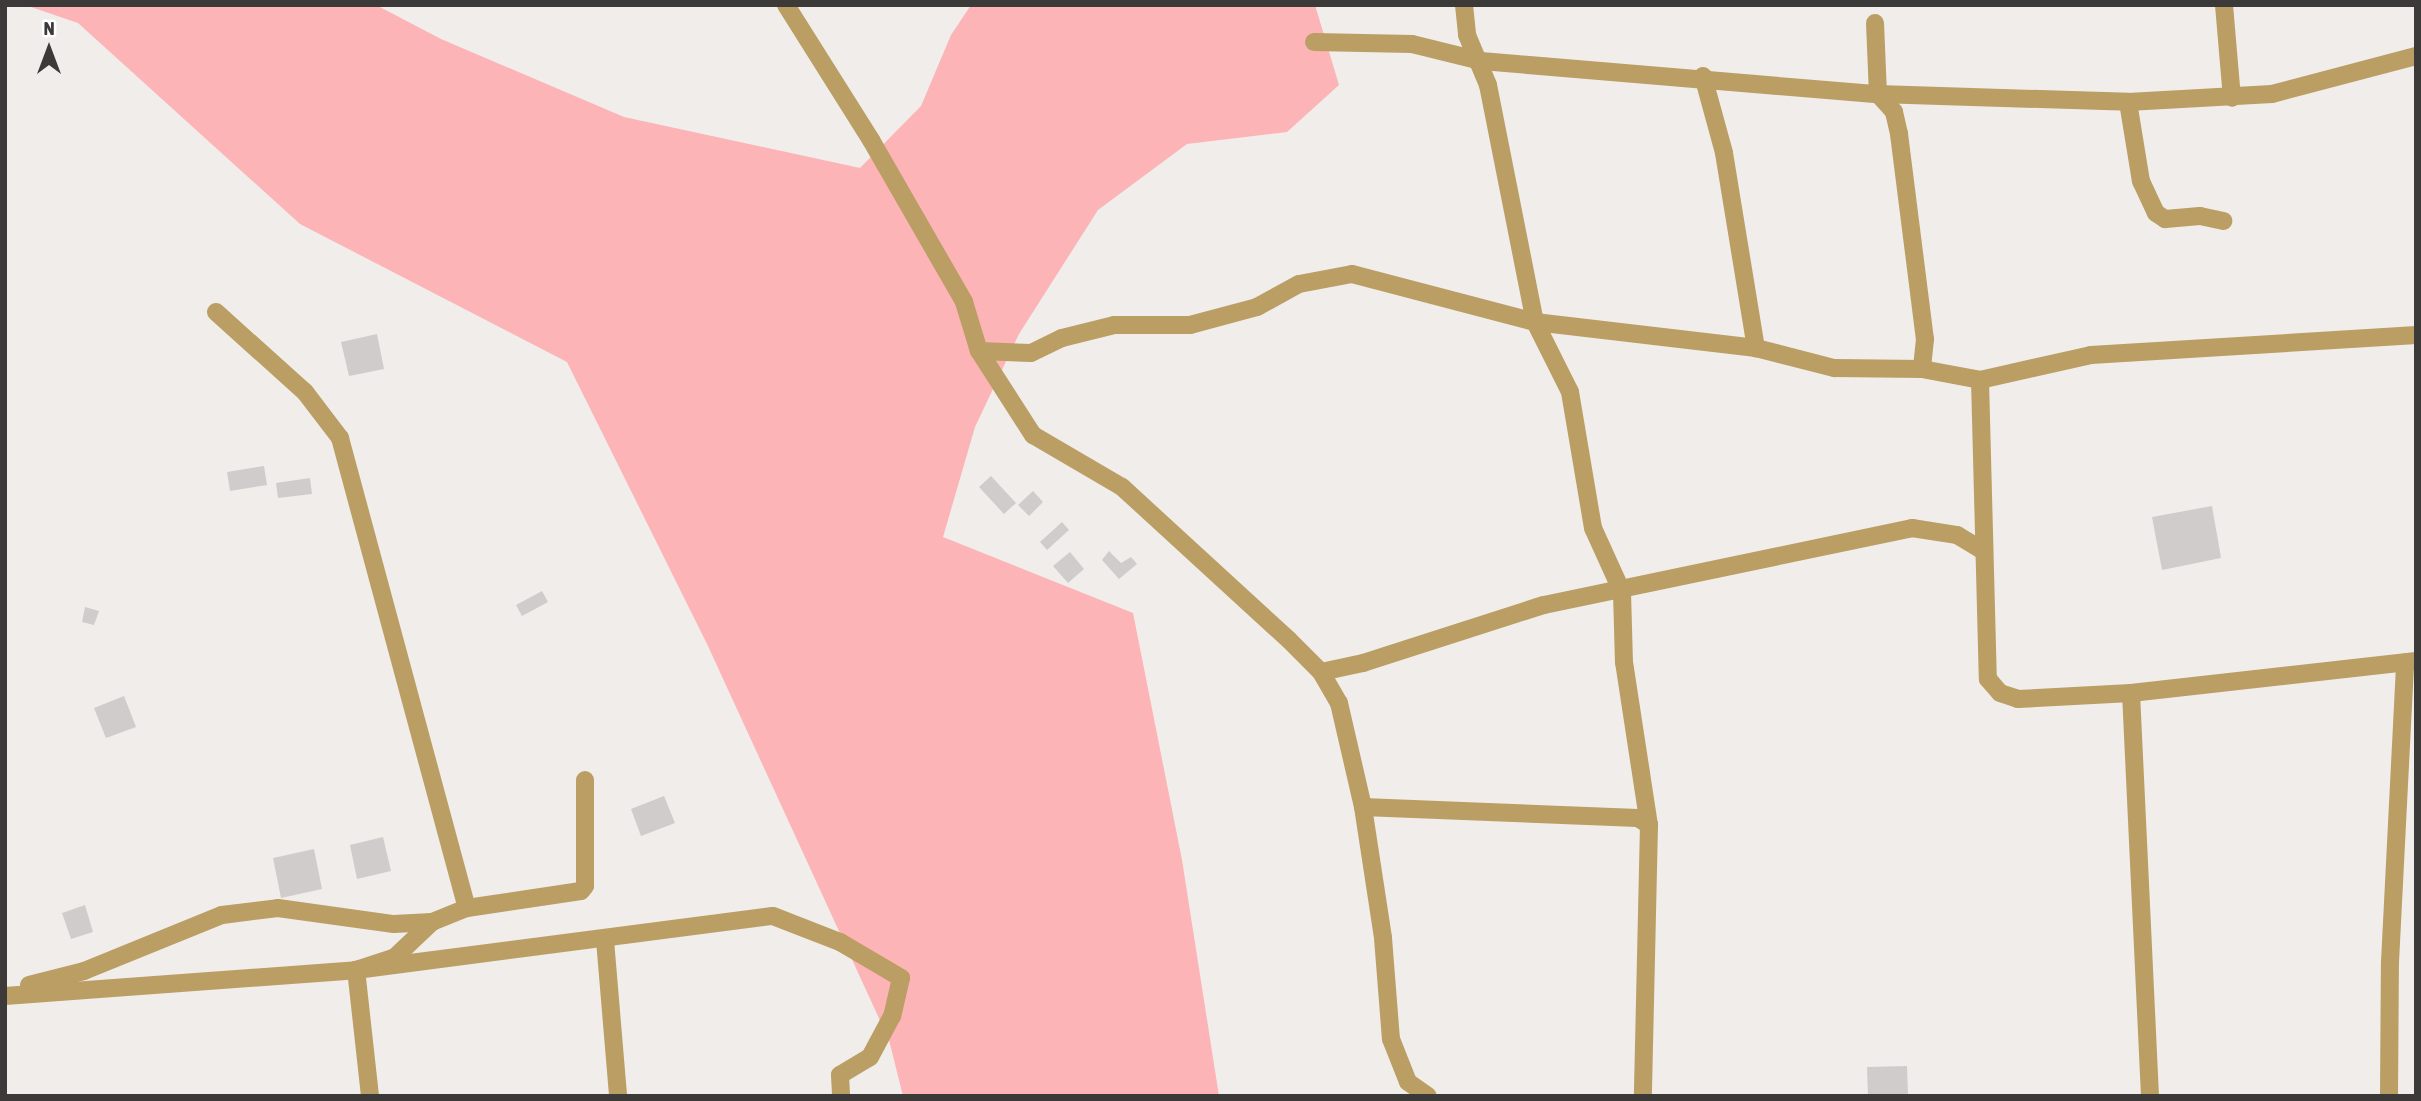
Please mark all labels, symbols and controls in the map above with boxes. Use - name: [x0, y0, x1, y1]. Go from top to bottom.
- north arrow: [14, 14, 84, 84]
- text: N: [43, 17, 55, 39]

